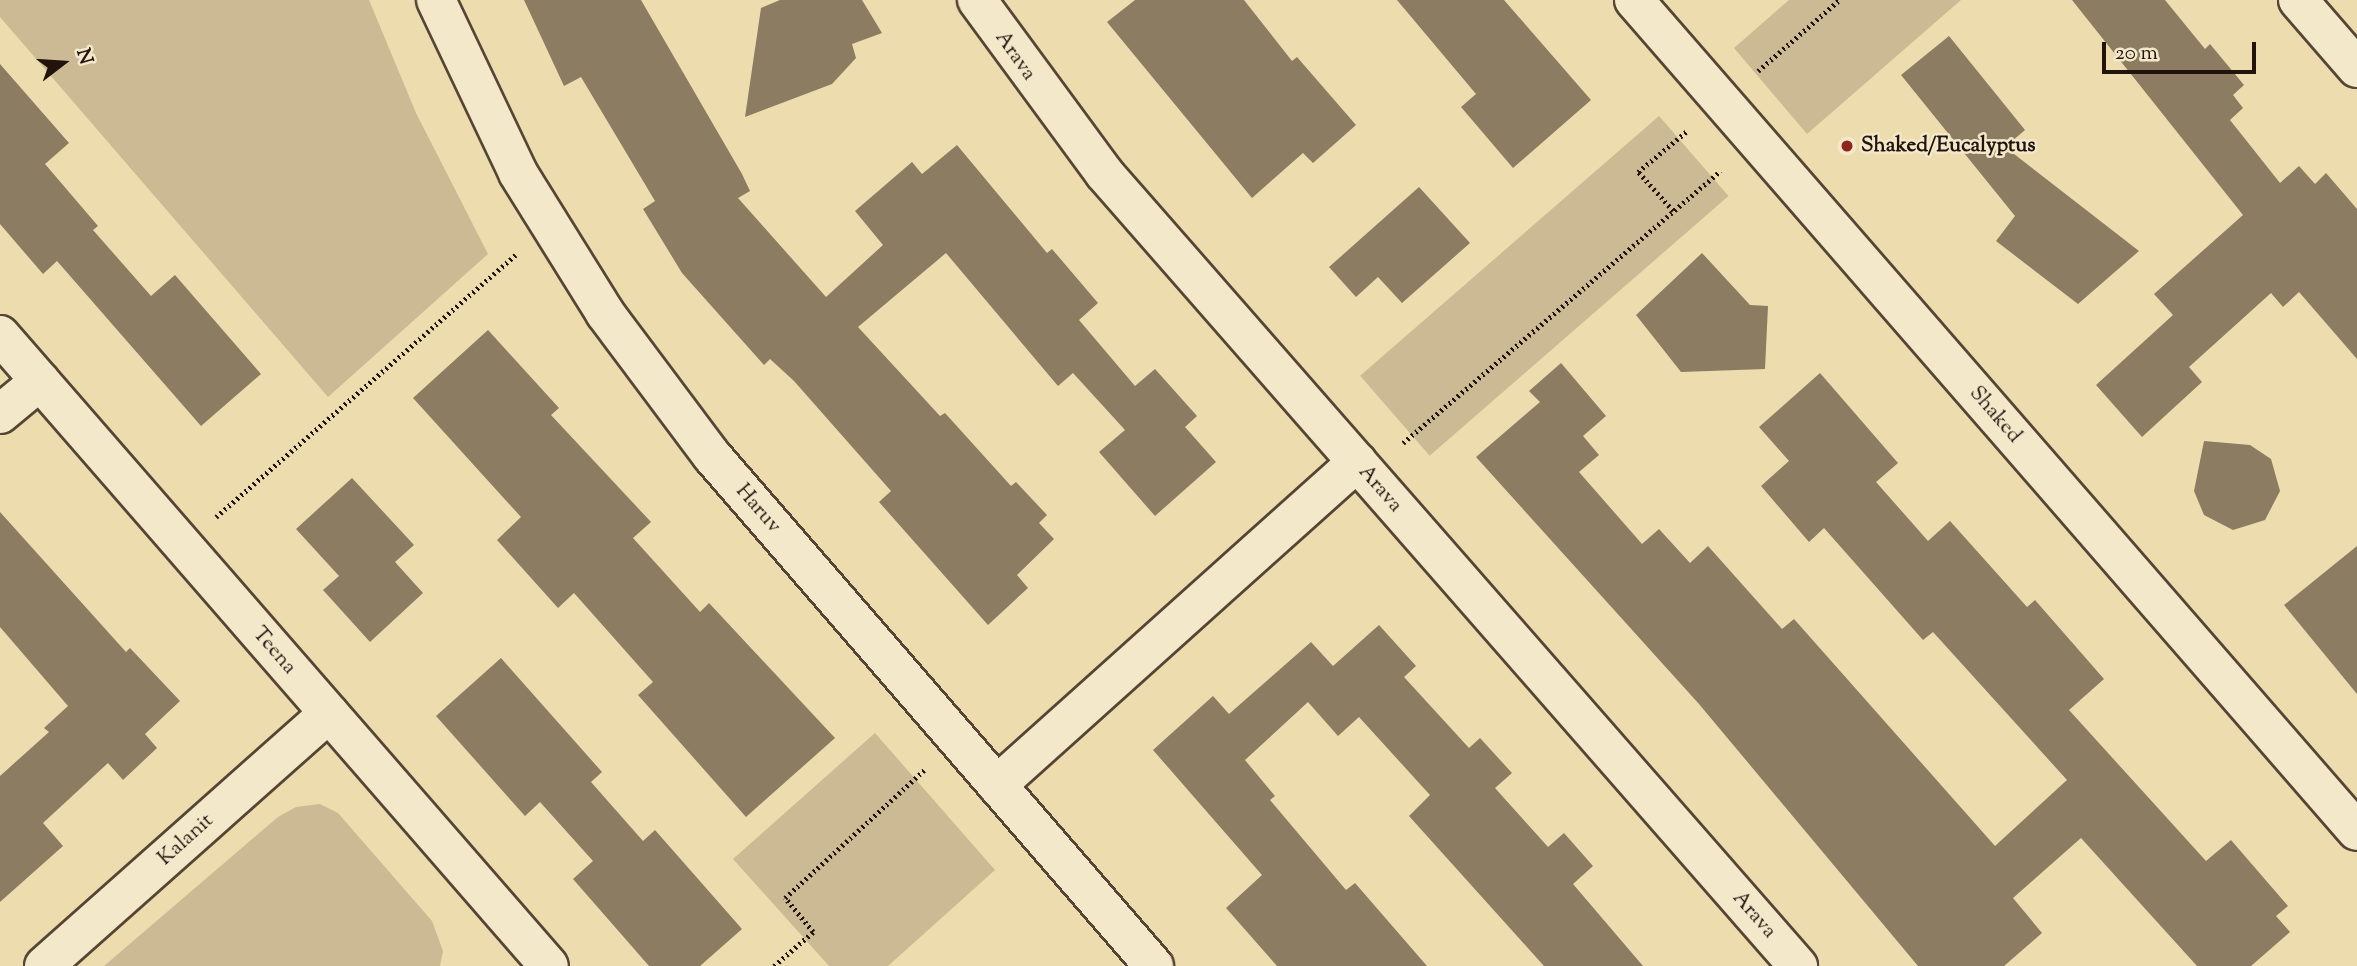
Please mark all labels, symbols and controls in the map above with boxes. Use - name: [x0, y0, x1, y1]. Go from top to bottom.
- street label: Arava: [989, 26, 1041, 86]
- north arrow: [28, 28, 98, 98]
- scale bar: [2105, 28, 2259, 72]
- text: 20 m: [2115, 39, 2158, 69]
- text: N: [68, 46, 99, 68]
- place label: Shaked/Eucalyptus: [1861, 133, 2035, 159]
- marker: Shaked/Eucalyptus: [1839, 138, 1855, 154]
- street label: Shaked: [1963, 381, 2027, 449]
- street label: Arava: [1353, 460, 1407, 518]
- street label: Haruv: [730, 479, 786, 539]
- street label: Teena: [247, 622, 301, 680]
- street label: Kalanit: [153, 809, 219, 871]
- street label: Arava: [1727, 886, 1781, 944]

